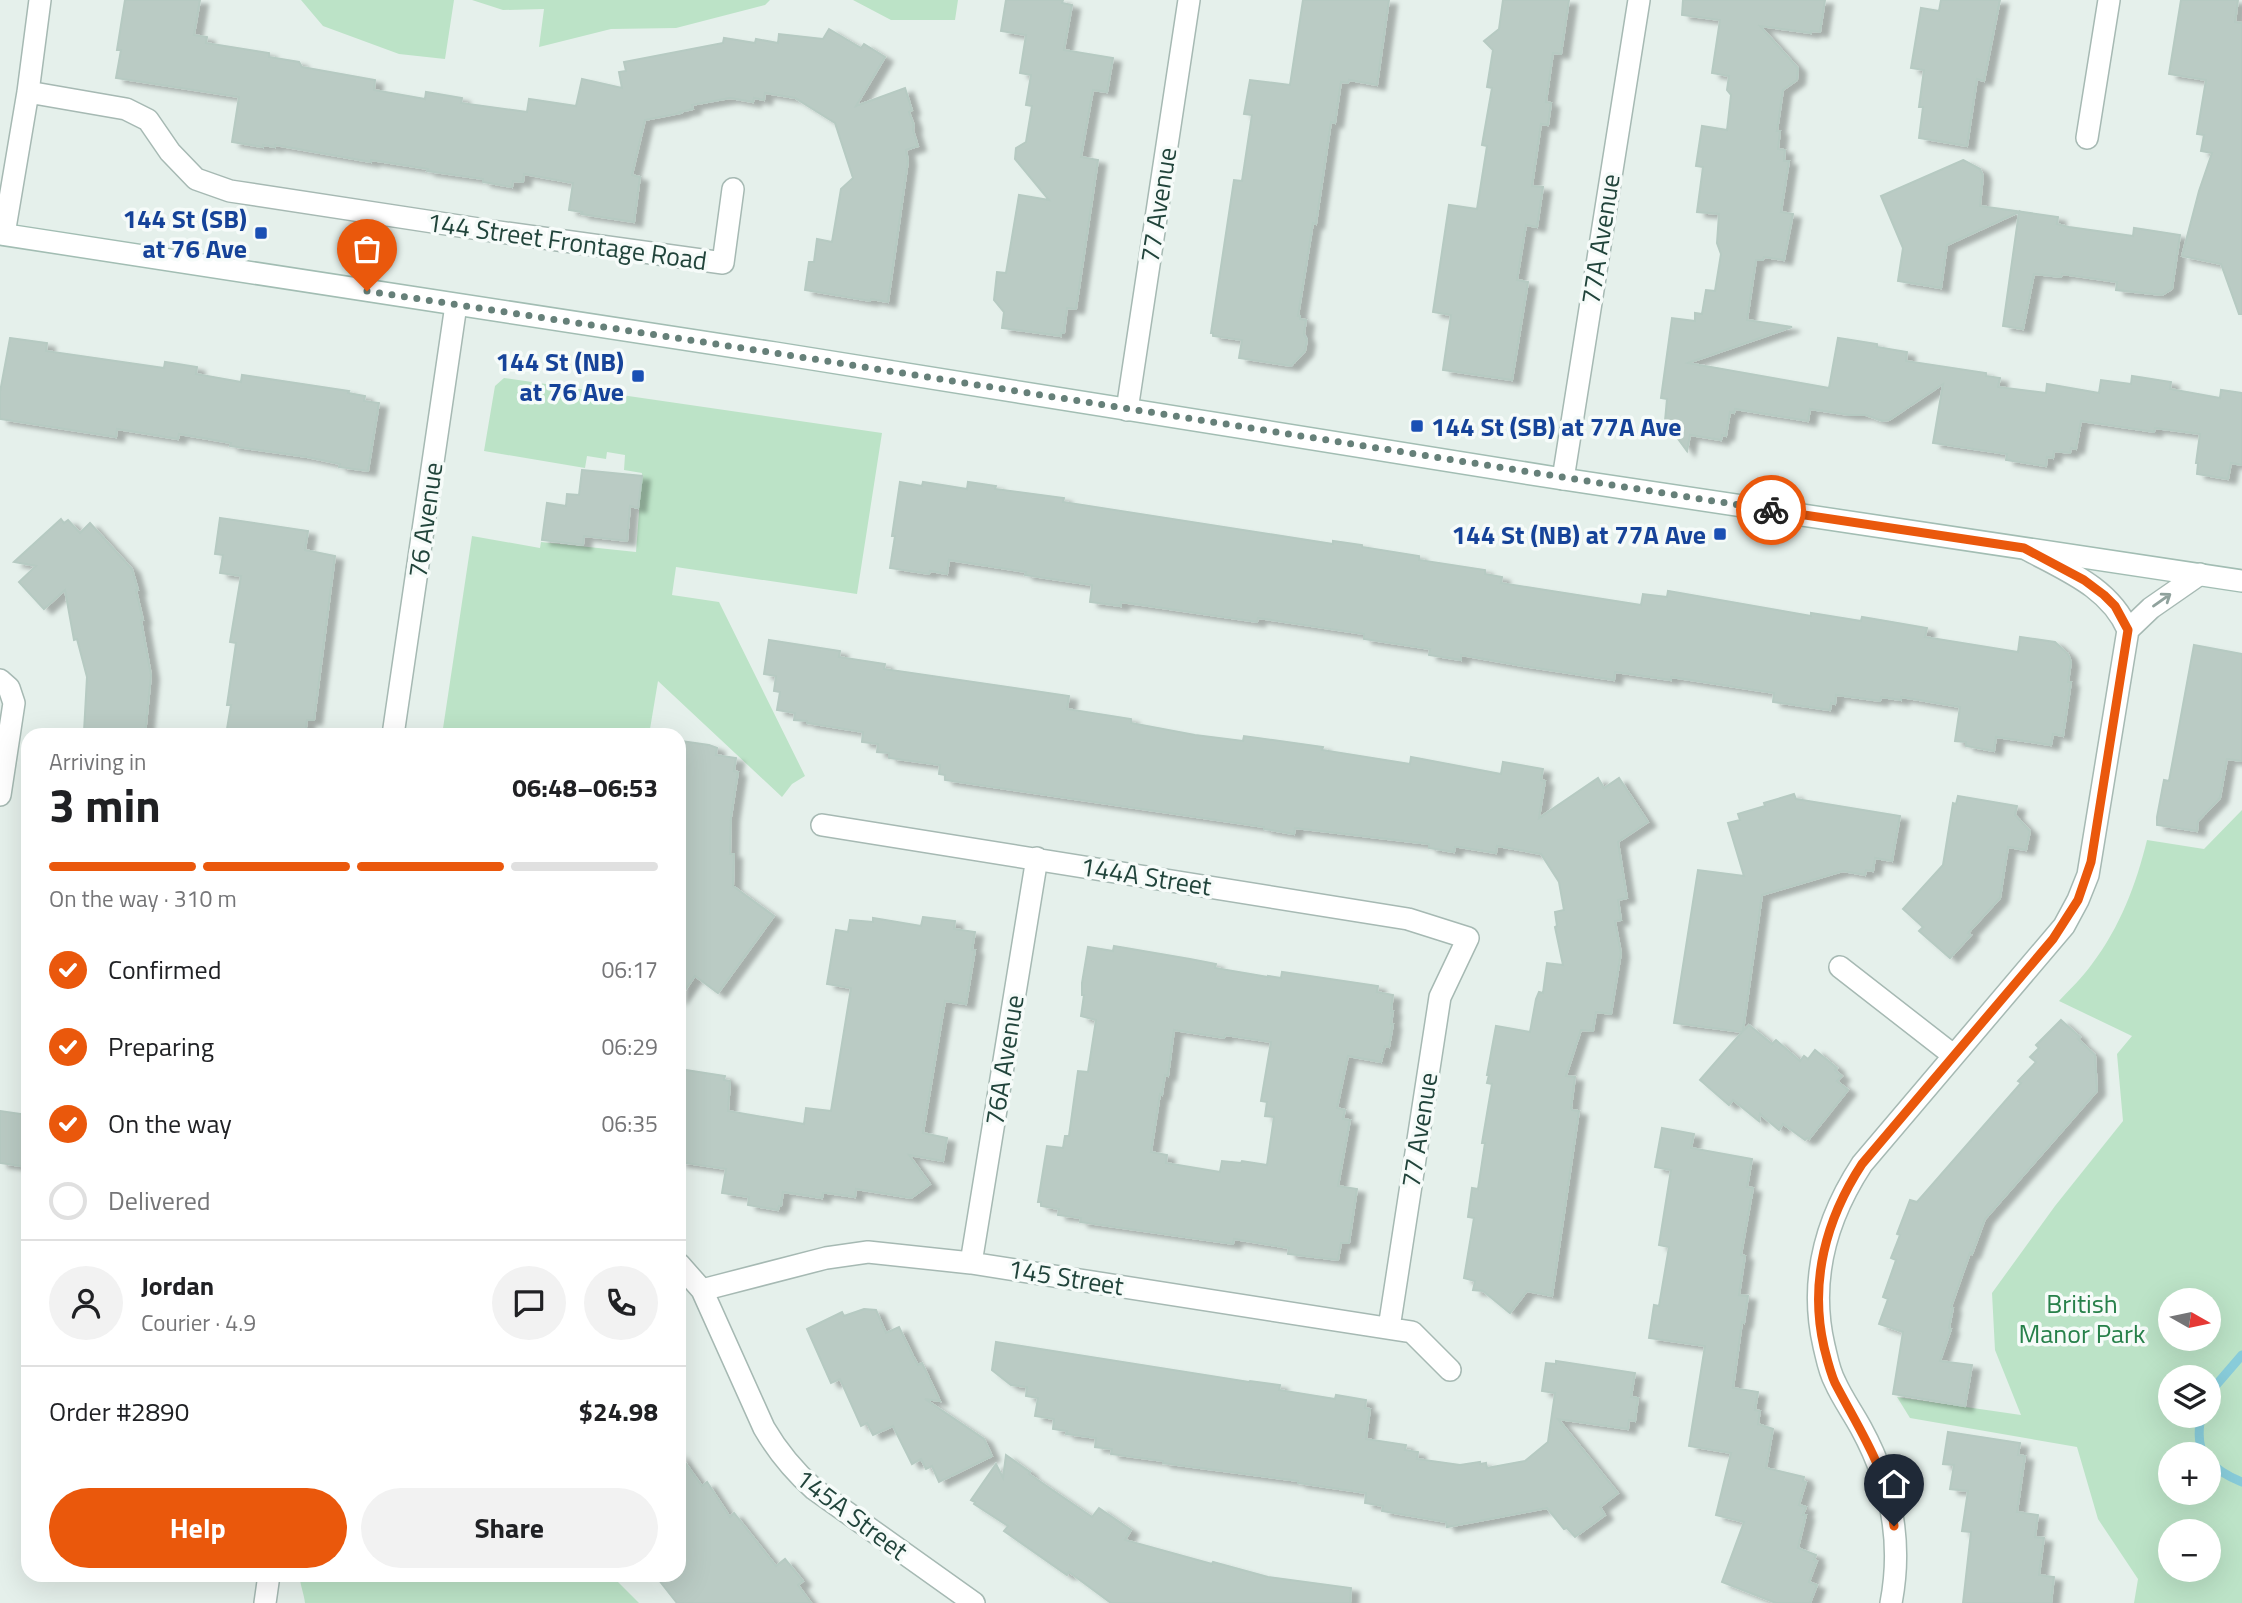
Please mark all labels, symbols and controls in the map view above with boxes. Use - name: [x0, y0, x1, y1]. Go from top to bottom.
- street label: 77 Avenue: [1130, 145, 1186, 265]
- street label: 77A Avenue: [1570, 171, 1630, 307]
- place label: 144 St (SB) at 76 Ave: [122, 199, 247, 268]
- street label: 144 Street Frontage Road: [425, 202, 709, 280]
- pin: [337, 219, 397, 291]
- marker: 144 St (SB) at 76 Ave: [253, 225, 269, 241]
- icon: bag: [348, 230, 386, 268]
- place label: 144 St (NB) at 76 Ave: [496, 342, 624, 411]
- marker: 144 St (NB) at 76 Ave: [630, 368, 646, 384]
- place label: 144 St (SB) at 77A Ave: [1431, 407, 1682, 446]
- marker: 144 St (SB) at 77A Ave: [1409, 418, 1425, 434]
- street label: 76 Avenue: [398, 460, 452, 580]
- courier: [1736, 475, 1806, 545]
- icon: bike: [1752, 491, 1790, 529]
- place label: 144 St (NB) at 77A Ave: [1452, 515, 1706, 554]
- marker: 144 St (NB) at 77A Ave: [1712, 526, 1728, 542]
- one-way arrow: [2152, 593, 2171, 607]
- text: Arriving in: [49, 744, 146, 779]
- text: 06:48–06:53: [512, 768, 658, 807]
- text: 3 min: [49, 770, 161, 840]
- street label: 144A Street: [1078, 846, 1214, 906]
- text: On the way · 310 m: [49, 881, 237, 916]
- text: Confirmed: [108, 950, 222, 989]
- icon: check: [49, 951, 87, 989]
- text: 06:17: [601, 952, 658, 987]
- street label: 76A Avenue: [974, 992, 1034, 1128]
- text: Preparing: [108, 1027, 214, 1066]
- icon: check: [49, 1028, 87, 1066]
- text: 06:29: [601, 1029, 658, 1064]
- street label: 77 Avenue: [1391, 1070, 1447, 1190]
- text: On the way: [108, 1104, 232, 1143]
- icon: check: [49, 1105, 87, 1143]
- text: 06:35: [601, 1106, 658, 1141]
- text: Delivered: [108, 1181, 211, 1220]
- street label: 145 Street: [1005, 1249, 1127, 1305]
- button: person: [49, 1266, 123, 1340]
- text: Jordan: [141, 1266, 214, 1305]
- button: chat: [492, 1266, 566, 1340]
- button: phone: [584, 1266, 658, 1340]
- park label: British Manor Park: [2018, 1284, 2146, 1353]
- north arrow: [2158, 1288, 2221, 1351]
- map controls: [2158, 1288, 2221, 1582]
- text: Courier · 4.9: [141, 1305, 256, 1340]
- button: layers: [2158, 1365, 2221, 1428]
- text: Order #2890: [49, 1392, 189, 1431]
- text: $24.98: [579, 1392, 658, 1431]
- button: +: [2158, 1442, 2221, 1505]
- pin: [1864, 1454, 1924, 1526]
- street label: 145A Street: [788, 1459, 916, 1569]
- icon: home: [1875, 1465, 1913, 1503]
- button: Help: [49, 1488, 347, 1568]
- button: Share: [361, 1488, 658, 1568]
- button: −: [2158, 1519, 2221, 1582]

